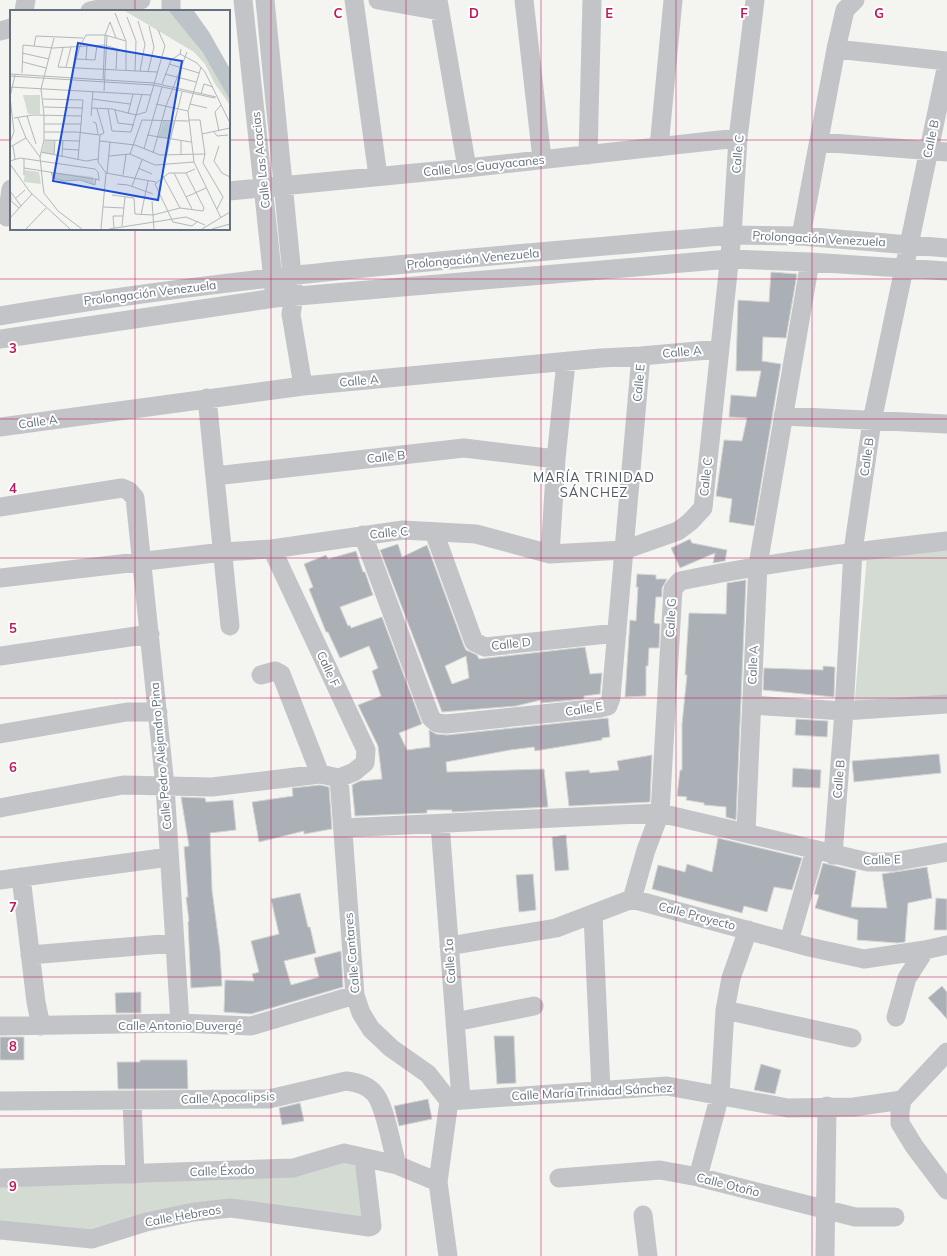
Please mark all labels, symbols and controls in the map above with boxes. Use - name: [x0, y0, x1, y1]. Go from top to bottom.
- text: C: [334, 5, 343, 21]
- text: D: [469, 5, 479, 21]
- text: E: [605, 5, 613, 21]
- text: F: [740, 5, 748, 21]
- text: G: [874, 5, 884, 21]
- inset map: [10, 10, 230, 230]
- street label: Calle Las Acacias: [248, 111, 273, 209]
- street label: Calle B: [919, 118, 942, 159]
- street label: Calle C: [728, 134, 747, 174]
- street label: Calle Los Guayacanes: [423, 152, 545, 179]
- street label: Prolongación Venezuela: [752, 228, 886, 249]
- street label: Prolongación Venezuela: [406, 245, 540, 272]
- street label: Prolongación Venezuela: [83, 277, 217, 308]
- text: 3: [9, 340, 17, 356]
- street label: Calle A: [662, 342, 702, 361]
- street label: Calle E: [629, 364, 648, 402]
- street label: Calle A: [339, 371, 379, 390]
- street label: Calle A: [17, 411, 59, 432]
- street label: Calle B: [856, 437, 877, 477]
- street label: Calle B: [366, 447, 406, 466]
- street label: Calle C: [696, 457, 715, 497]
- district label: MARÍA TRINIDAD SÁNCHEZ: [533, 469, 655, 500]
- text: 4: [9, 480, 17, 496]
- street label: Calle C: [369, 523, 409, 542]
- street label: Calle G: [662, 598, 679, 638]
- text: 5: [9, 620, 17, 636]
- street label: Calle D: [490, 634, 531, 653]
- street label: Calle A: [744, 645, 761, 685]
- street label: Calle F: [314, 649, 343, 689]
- street label: Calle Pedro Alejandro Pina: [147, 682, 174, 830]
- street label: Calle E: [564, 698, 604, 719]
- text: 6: [9, 759, 17, 775]
- street label: Calle B: [829, 759, 848, 799]
- street label: Calle E: [863, 851, 901, 868]
- street label: Calle Proyecto: [657, 898, 737, 933]
- text: 7: [9, 899, 17, 915]
- street label: Calle Cantares: [340, 912, 363, 994]
- street label: Calle 1a: [440, 938, 459, 984]
- street label: Calle Antonio Duvergé: [118, 1018, 242, 1033]
- text: 8: [9, 1038, 17, 1054]
- street label: Calle María Trinidad Sánchez: [511, 1080, 673, 1103]
- street label: Calle Apocalipsis: [181, 1088, 275, 1107]
- street label: Calle Éxodo: [189, 1162, 255, 1179]
- street label: Calle Otoño: [695, 1169, 761, 1200]
- text: 9: [9, 1178, 17, 1194]
- street label: Calle Hebreos: [144, 1201, 222, 1230]

